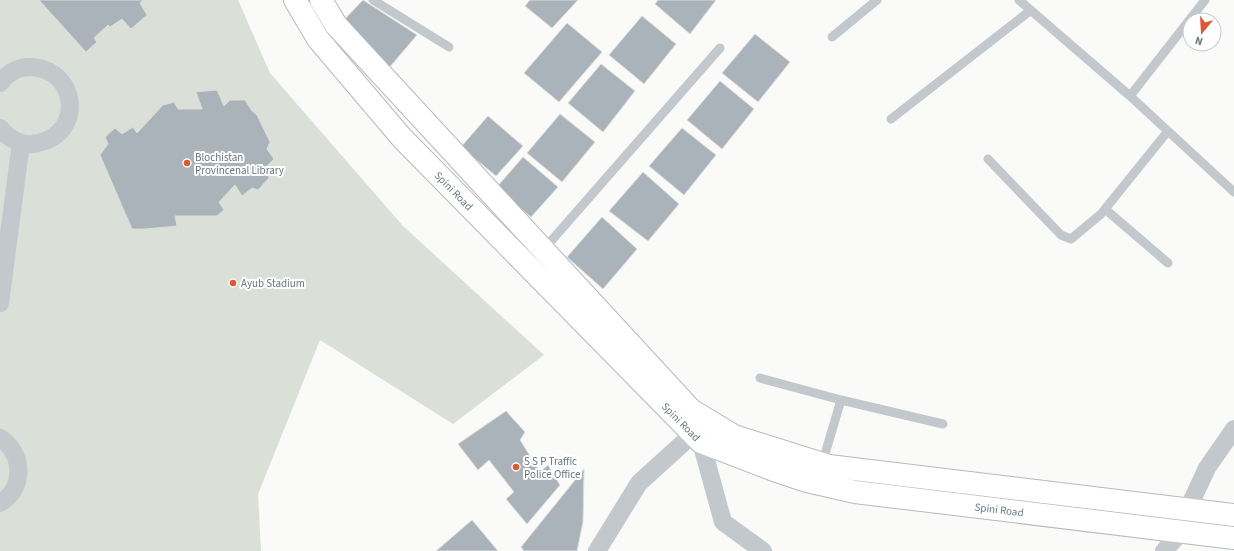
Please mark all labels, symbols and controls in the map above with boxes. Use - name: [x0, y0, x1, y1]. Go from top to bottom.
- north arrow: [1182, 12, 1222, 52]
- text: N: [1193, 33, 1205, 49]
- place label: Blochistan Provincenal Library: [195, 150, 284, 178]
- marker: Blochistan Provincenal Library: [182, 158, 192, 168]
- street label: Spini Road: [431, 168, 476, 214]
- place label: Ayub Stadium: [241, 276, 305, 291]
- marker: Ayub Stadium: [228, 278, 238, 288]
- street label: Spini Road: [658, 399, 704, 444]
- place label: S S P Traffic Police Office: [524, 454, 581, 482]
- marker: S S P Traffic Police Office: [511, 462, 521, 472]
- street label: Spini Road: [974, 499, 1025, 520]

